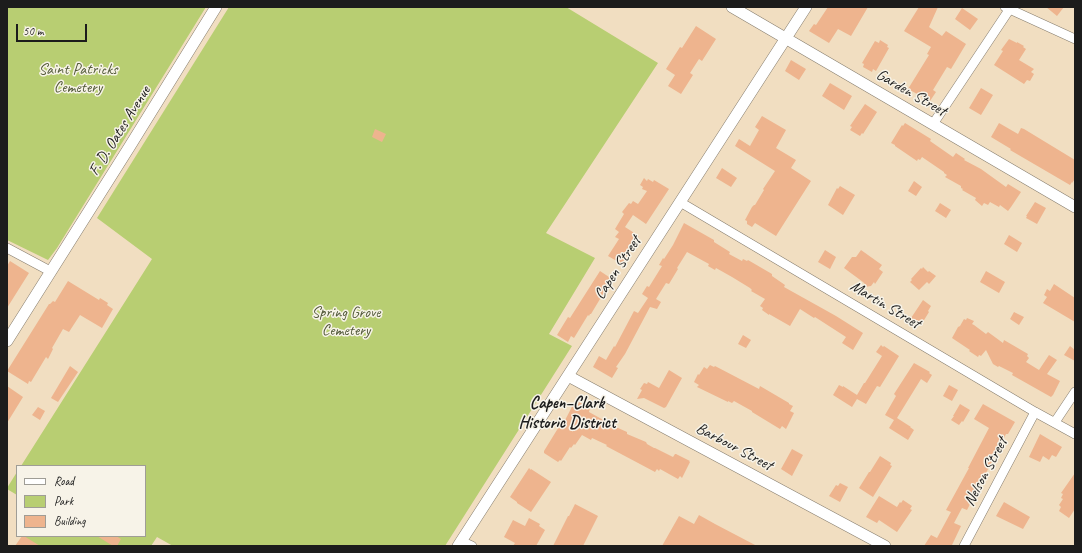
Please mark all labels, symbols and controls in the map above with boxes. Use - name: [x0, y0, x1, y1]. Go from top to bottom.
- scale bar: [18, 16, 89, 42]
- text: 50 m: [23, 23, 43, 39]
- park label: Saint Patricks Cemetery: [38, 60, 118, 98]
- street label: Garden Street: [872, 65, 950, 121]
- street label: F. D. Oates Avenue: [85, 83, 155, 179]
- street label: Capen Street: [590, 233, 646, 303]
- street label: Martin Street: [846, 277, 924, 333]
- park label: Spring Grove Cemetery: [311, 303, 381, 341]
- district label: Capen–Clark Historic District: [518, 394, 616, 434]
- street label: Barbour Street: [692, 419, 776, 475]
- street label: Nelson Street: [960, 434, 1012, 510]
- legend: [16, 465, 146, 537]
- text: Road: [54, 473, 74, 489]
- text: Park: [54, 493, 73, 509]
- text: Building: [54, 513, 86, 529]

